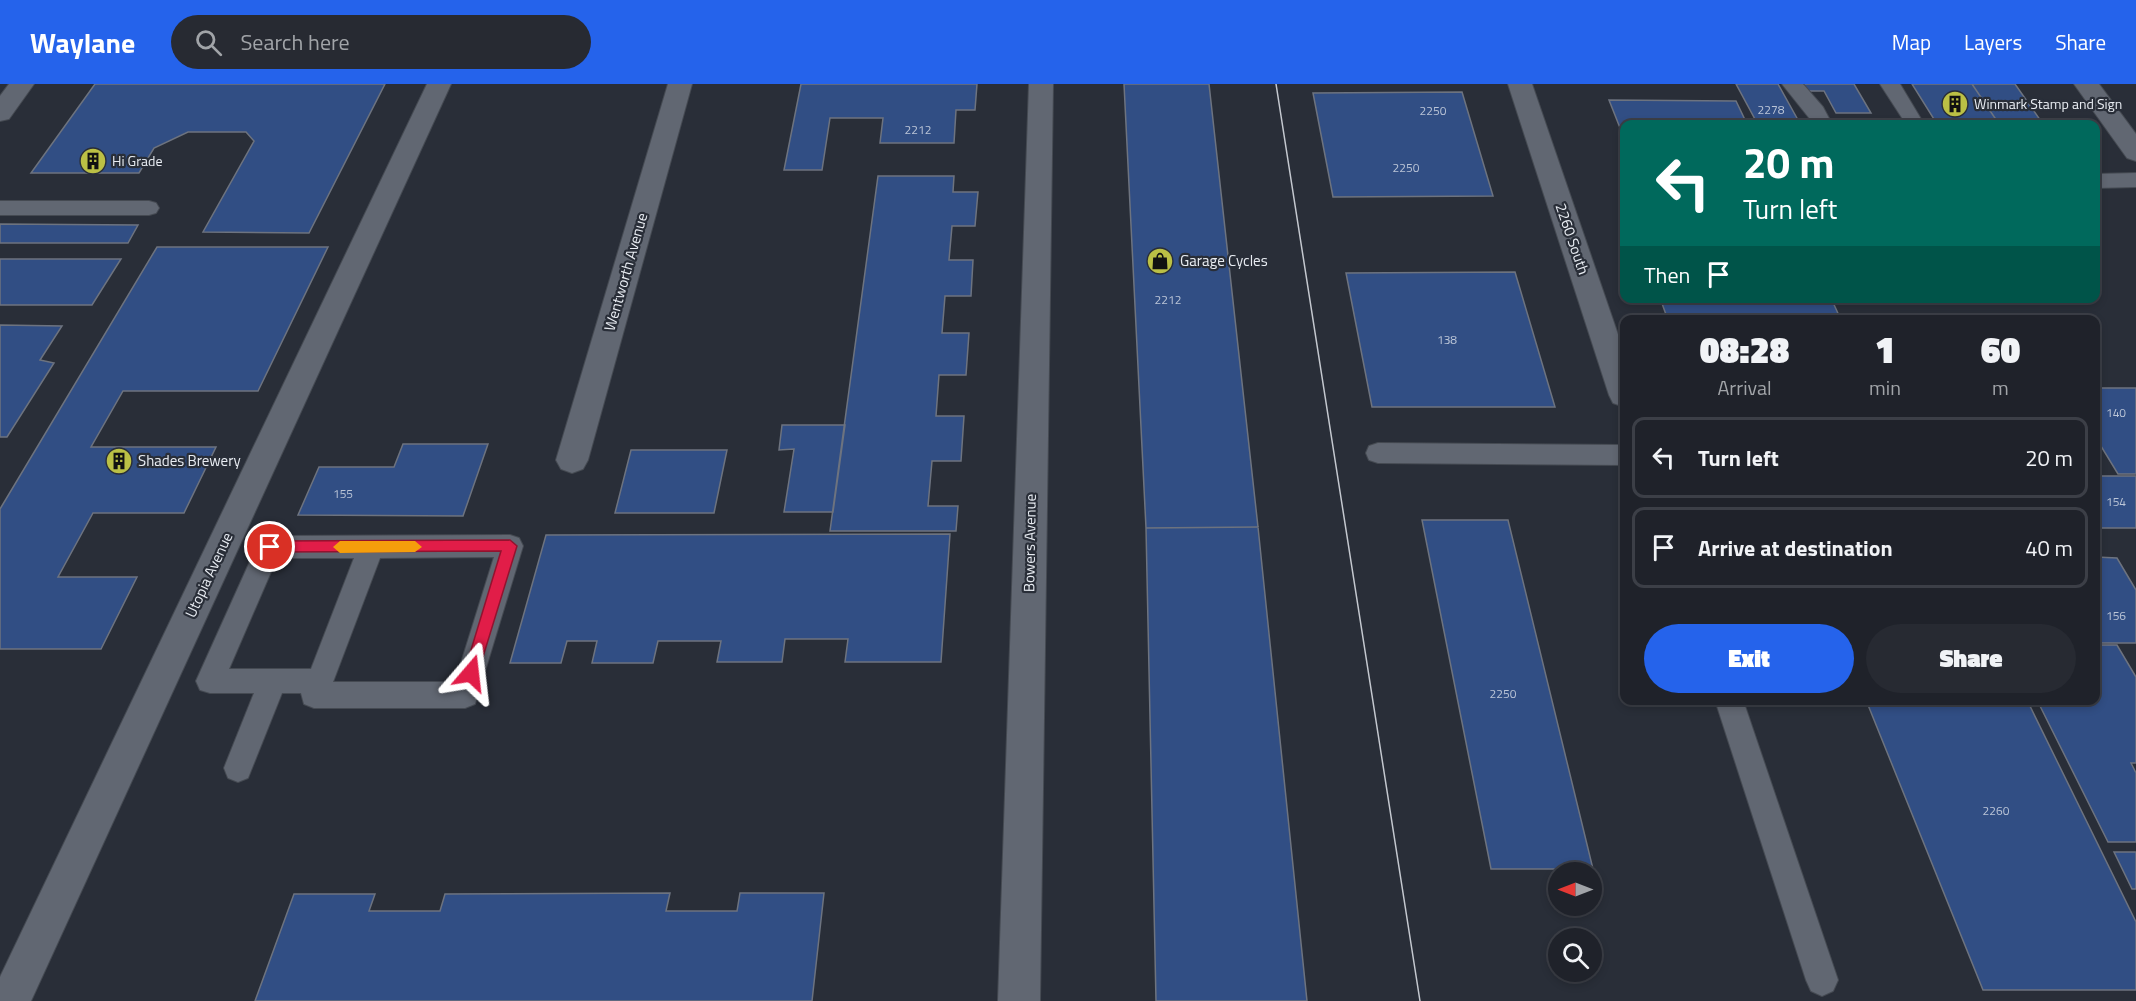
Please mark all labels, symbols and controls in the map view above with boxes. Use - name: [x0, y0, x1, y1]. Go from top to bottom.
- search box: [171, 15, 591, 69]
- text: Waylane: [30, 21, 135, 64]
- text: Search here: [240, 25, 350, 59]
- icon: search: [192, 26, 225, 59]
- text: Map: [1892, 26, 1931, 58]
- text: Layers: [1964, 26, 2022, 58]
- text: Share: [2055, 26, 2106, 58]
- building icon: Winmark Stamp and Sign: [1940, 89, 1970, 119]
- place label: Winmark Stamp and Sign: [1974, 93, 2122, 114]
- house number: 2278: [1758, 100, 1785, 119]
- house number: 2250: [1420, 101, 1447, 120]
- house number: 2212: [905, 120, 931, 139]
- text: 20 m: [1743, 130, 1835, 194]
- icon: left: [1644, 144, 1722, 222]
- building icon: Hi Grade: [78, 146, 108, 176]
- place label: Hi Grade: [112, 150, 163, 171]
- house number: 2250: [1393, 158, 1420, 177]
- text: Turn left: [1743, 188, 1837, 229]
- street label: 2260 South: [1550, 200, 1595, 278]
- street label: Wentworth Avenue: [598, 210, 653, 334]
- shop icon: Garage Cycles: [1145, 246, 1175, 276]
- place label: Garage Cycles: [1180, 249, 1268, 272]
- text: Then: [1644, 258, 1690, 292]
- icon: arrive: [1702, 258, 1735, 291]
- house number: 2212: [1155, 290, 1181, 309]
- text: 08:28: [1700, 322, 1789, 377]
- text: 1: [1875, 322, 1895, 377]
- text: 60: [1981, 322, 2020, 377]
- house number: 138: [1437, 330, 1457, 349]
- text: Arrival: [1717, 372, 1772, 403]
- text: min: [1869, 372, 1901, 403]
- text: m: [1992, 372, 2009, 403]
- house number: 140: [2106, 403, 2126, 422]
- icon: left: [1647, 441, 1680, 474]
- text: Turn left: [1698, 441, 1779, 475]
- text: 20 m: [2025, 441, 2073, 475]
- building icon: Shades Brewery: [104, 446, 134, 476]
- place label: Shades Brewery: [138, 449, 241, 472]
- house number: 155: [333, 484, 353, 503]
- house number: 154: [2106, 492, 2126, 511]
- street label: Bowers Avenue: [1017, 494, 1042, 592]
- pin: [244, 521, 295, 572]
- street label: Utopia Avenue: [179, 528, 238, 621]
- icon: arrive: [253, 530, 286, 563]
- icon: arrive: [1647, 531, 1680, 564]
- text: Arrive at destination: [1698, 531, 1893, 565]
- text: 40 m: [2025, 531, 2073, 565]
- house number: 156: [2106, 606, 2126, 625]
- button: Exit: [1644, 624, 1854, 693]
- button: Share: [1866, 624, 2076, 693]
- position arrow: [439, 641, 503, 705]
- house number: 2250: [1490, 684, 1517, 703]
- house number: 2260: [1983, 801, 2010, 820]
- north arrow: [1548, 862, 1602, 916]
- map controls: [1548, 862, 1602, 982]
- button: search: [1548, 928, 1602, 982]

